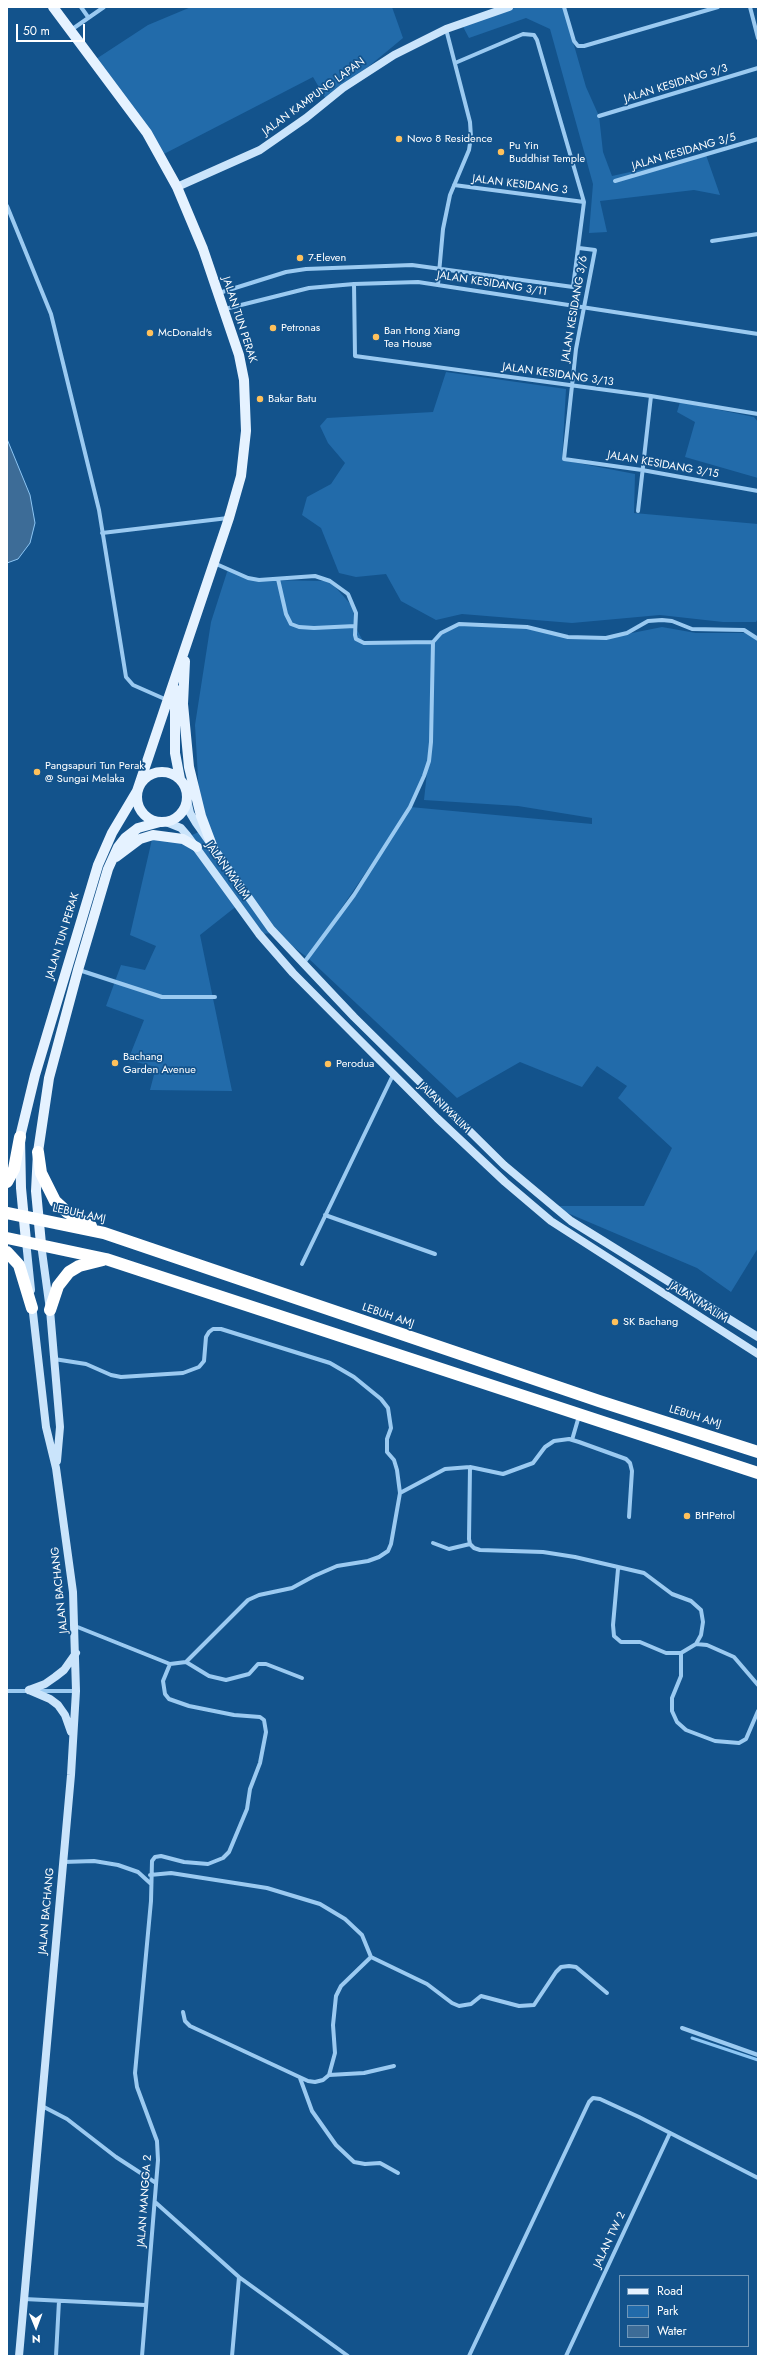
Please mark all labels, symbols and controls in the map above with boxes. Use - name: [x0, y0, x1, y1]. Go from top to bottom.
- scale bar: [18, 16, 87, 42]
- text: 50 m: [23, 22, 50, 40]
- street label: JALAN KAMPUNG LAPAN: [260, 55, 368, 139]
- street label: JALAN KESIDANG 3/3: [623, 62, 729, 106]
- street label: JALAN KESIDANG 3/5: [630, 131, 738, 173]
- place label: Novo 8 Residence: [407, 132, 492, 146]
- marker: Novo 8 Residence: [394, 134, 404, 144]
- place label: Pu Yin Buddhist Temple: [509, 139, 585, 165]
- marker: Pu Yin Buddhist Temple: [496, 147, 506, 157]
- street label: JALAN KESIDANG 3: [472, 173, 568, 197]
- place label: 7-Eleven: [308, 251, 346, 265]
- marker: 7-Eleven: [295, 253, 305, 263]
- street label: JALAN KESIDANG 3/6: [559, 255, 591, 363]
- street label: JALAN KESIDANG 3/11: [436, 269, 548, 299]
- street label: JALAN TUN PERAK: [219, 275, 259, 365]
- place label: Petronas: [281, 321, 320, 335]
- marker: Petronas: [268, 323, 278, 333]
- place label: Ban Hong Xiang Tea House: [384, 324, 460, 350]
- place label: McDonald's: [158, 326, 212, 340]
- marker: McDonald's: [145, 328, 155, 338]
- marker: Ban Hong Xiang Tea House: [371, 332, 381, 342]
- street label: JALAN KESIDANG 3/13: [501, 361, 615, 389]
- place label: Bakar Batu: [268, 392, 316, 406]
- marker: Bakar Batu: [255, 394, 265, 404]
- street label: JALAN KESIDANG 3/15: [606, 449, 720, 481]
- place label: Pangsapuri Tun Perak @ Sungai Melaka: [45, 759, 144, 785]
- marker: Pangsapuri Tun Perak @ Sungai Melaka: [32, 767, 42, 777]
- street label: JALAN MALIM: [202, 840, 252, 902]
- street label: JALAN TUN PERAK: [44, 891, 82, 981]
- place label: Bachang Garden Avenue: [123, 1050, 196, 1076]
- place label: Perodua: [336, 1057, 374, 1071]
- marker: Bachang Garden Avenue: [110, 1058, 120, 1068]
- marker: Perodua: [323, 1059, 333, 1069]
- street label: JALAN MALIM: [415, 1080, 473, 1136]
- street label: LEBUH AMJ: [51, 1202, 107, 1226]
- street label: JALAN MALIM: [666, 1280, 730, 1326]
- street label: LEBUH AMJ: [360, 1301, 416, 1331]
- place label: SK Bachang: [623, 1315, 678, 1329]
- marker: SK Bachang: [610, 1317, 620, 1327]
- street label: LEBUH AMJ: [667, 1403, 723, 1431]
- place label: BHPetrol: [695, 1509, 735, 1523]
- marker: BHPetrol: [682, 1511, 692, 1521]
- street label: JALAN BACHANG: [49, 1546, 71, 1634]
- street label: JALAN BACHANG: [37, 1867, 57, 1955]
- street label: JALAN MANGGA 2: [135, 2154, 155, 2248]
- street label: JALAN TW 2: [591, 2210, 629, 2270]
- legend: [619, 2275, 749, 2347]
- text: Road: [657, 2282, 683, 2300]
- text: Park: [657, 2302, 678, 2320]
- north arrow: [16, 2307, 56, 2347]
- text: Water: [657, 2322, 687, 2340]
- text: N: [32, 2331, 41, 2347]

